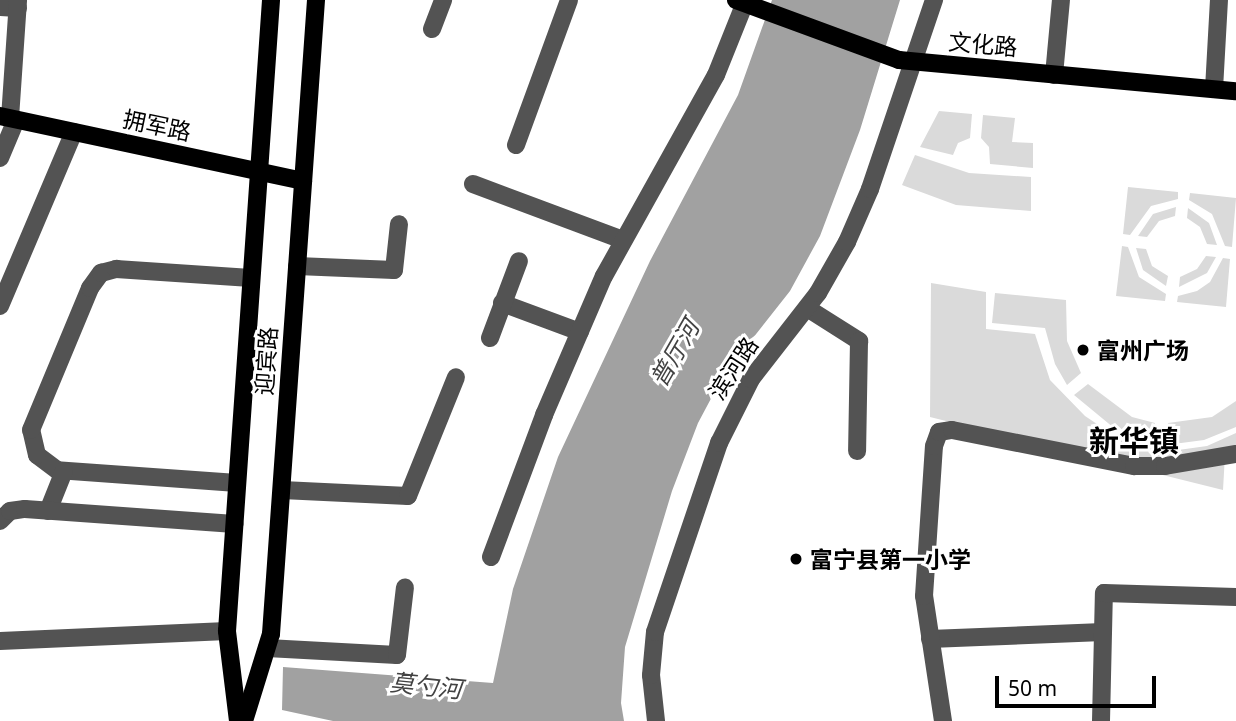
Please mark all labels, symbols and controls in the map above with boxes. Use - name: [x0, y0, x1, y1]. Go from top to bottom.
- street label: 文化路: [947, 27, 1019, 61]
- street label: 拥军路: [120, 104, 194, 146]
- water label: 普厅河: [644, 315, 704, 391]
- street label: 迎宾路: [250, 326, 282, 396]
- street label: 滨河路: [703, 332, 763, 404]
- place label: 富州广场: [1097, 336, 1189, 364]
- marker: 富州广场: [1075, 342, 1091, 358]
- district label: 新华镇: [1089, 423, 1179, 459]
- place label: 富宁县第一小学: [810, 545, 971, 573]
- marker: 富宁县第一小学: [788, 551, 804, 567]
- scale bar: [998, 662, 1159, 706]
- water label: 莫勺河: [389, 667, 463, 703]
- text: 50 m: [1008, 674, 1057, 702]

